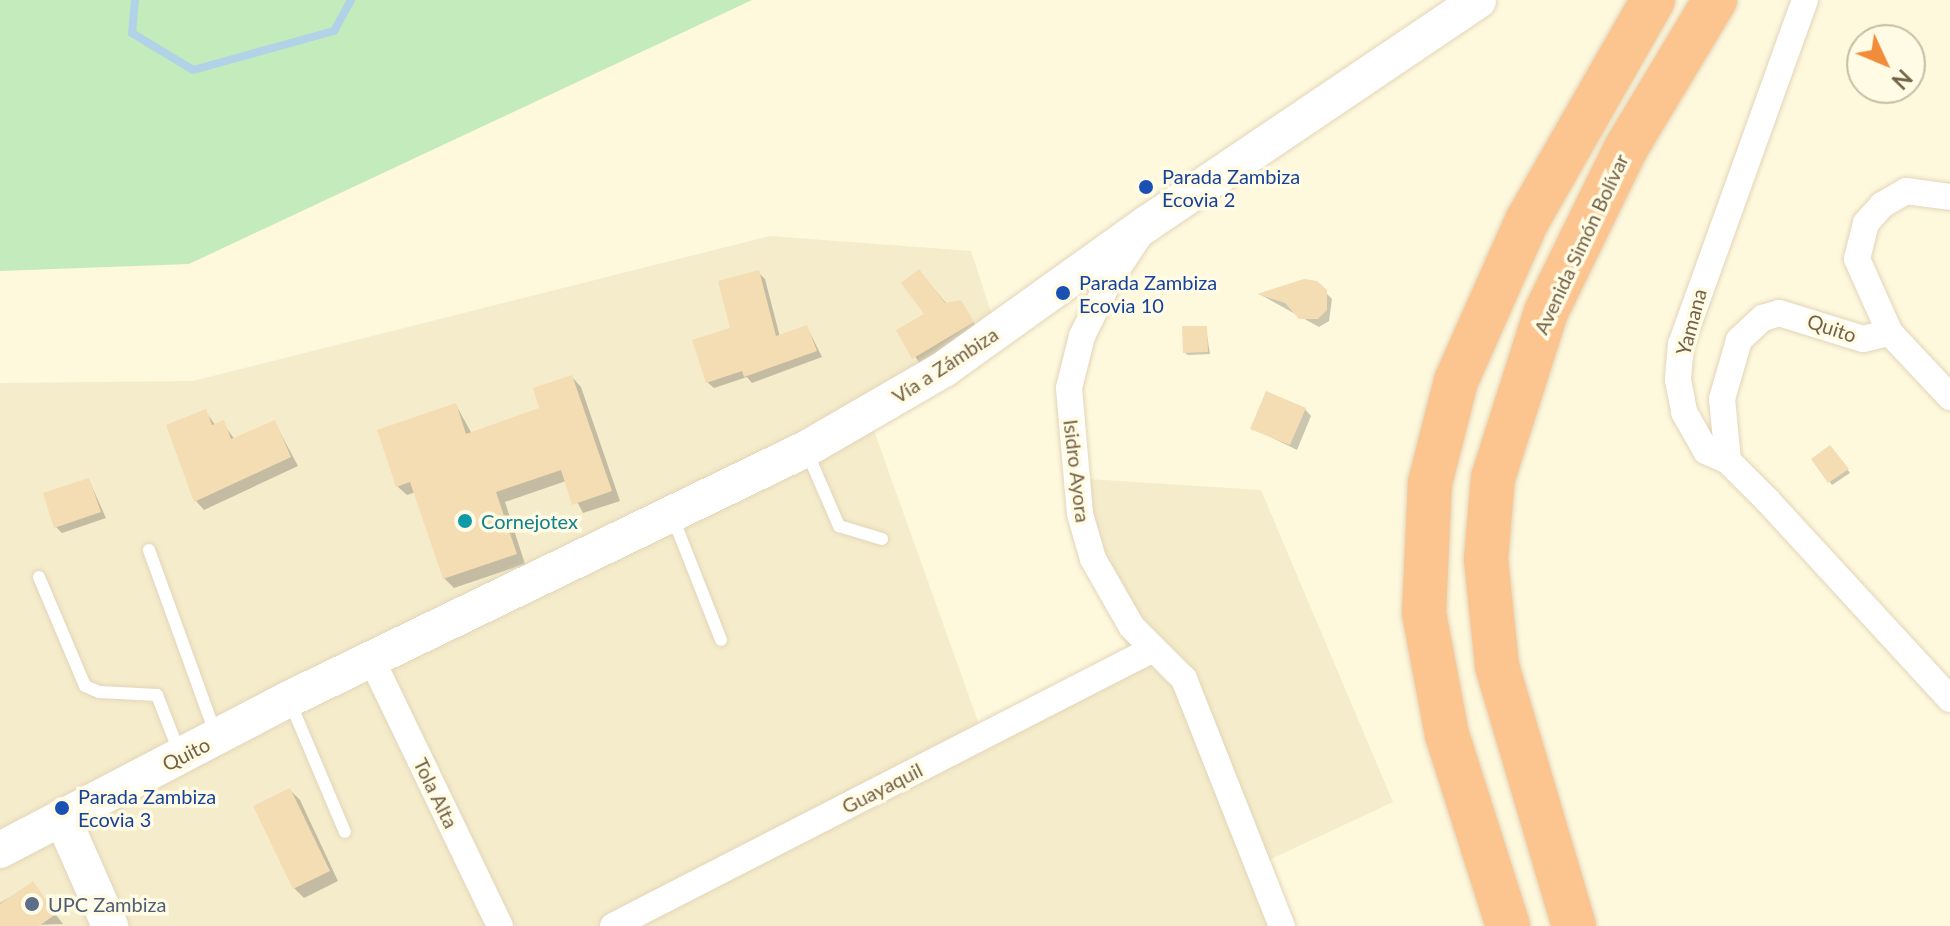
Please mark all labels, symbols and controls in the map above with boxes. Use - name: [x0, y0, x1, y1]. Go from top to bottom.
- north arrow: [1846, 24, 1926, 104]
- text: N: [1887, 64, 1918, 95]
- street label: Avenida Simón Bolívar: [1529, 150, 1633, 338]
- place label: Parada Zambiza Ecovia 2: [1162, 164, 1300, 211]
- marker: Parada Zambiza Ecovia 2: [1137, 178, 1155, 196]
- place label: Parada Zambiza Ecovia 10: [1079, 270, 1217, 317]
- marker: Parada Zambiza Ecovia 10: [1054, 284, 1072, 302]
- street label: Yamana: [1671, 286, 1711, 358]
- street label: Quito: [1804, 309, 1860, 347]
- street label: Vía a Zámbiza: [888, 322, 1002, 408]
- street label: Isidro Ayora: [1059, 418, 1095, 524]
- place label: Cornejotex: [481, 509, 578, 533]
- marker: Cornejotex: [456, 512, 474, 530]
- street label: Quito: [158, 732, 214, 776]
- street label: Tola Alta: [409, 754, 463, 832]
- street label: Guayaquil: [838, 758, 926, 818]
- place label: Parada Zambiza Ecovia 3: [78, 784, 216, 831]
- marker: Parada Zambiza Ecovia 3: [53, 799, 71, 817]
- place label: UPC Zambiza: [48, 892, 167, 916]
- marker: UPC Zambiza: [23, 895, 41, 913]

